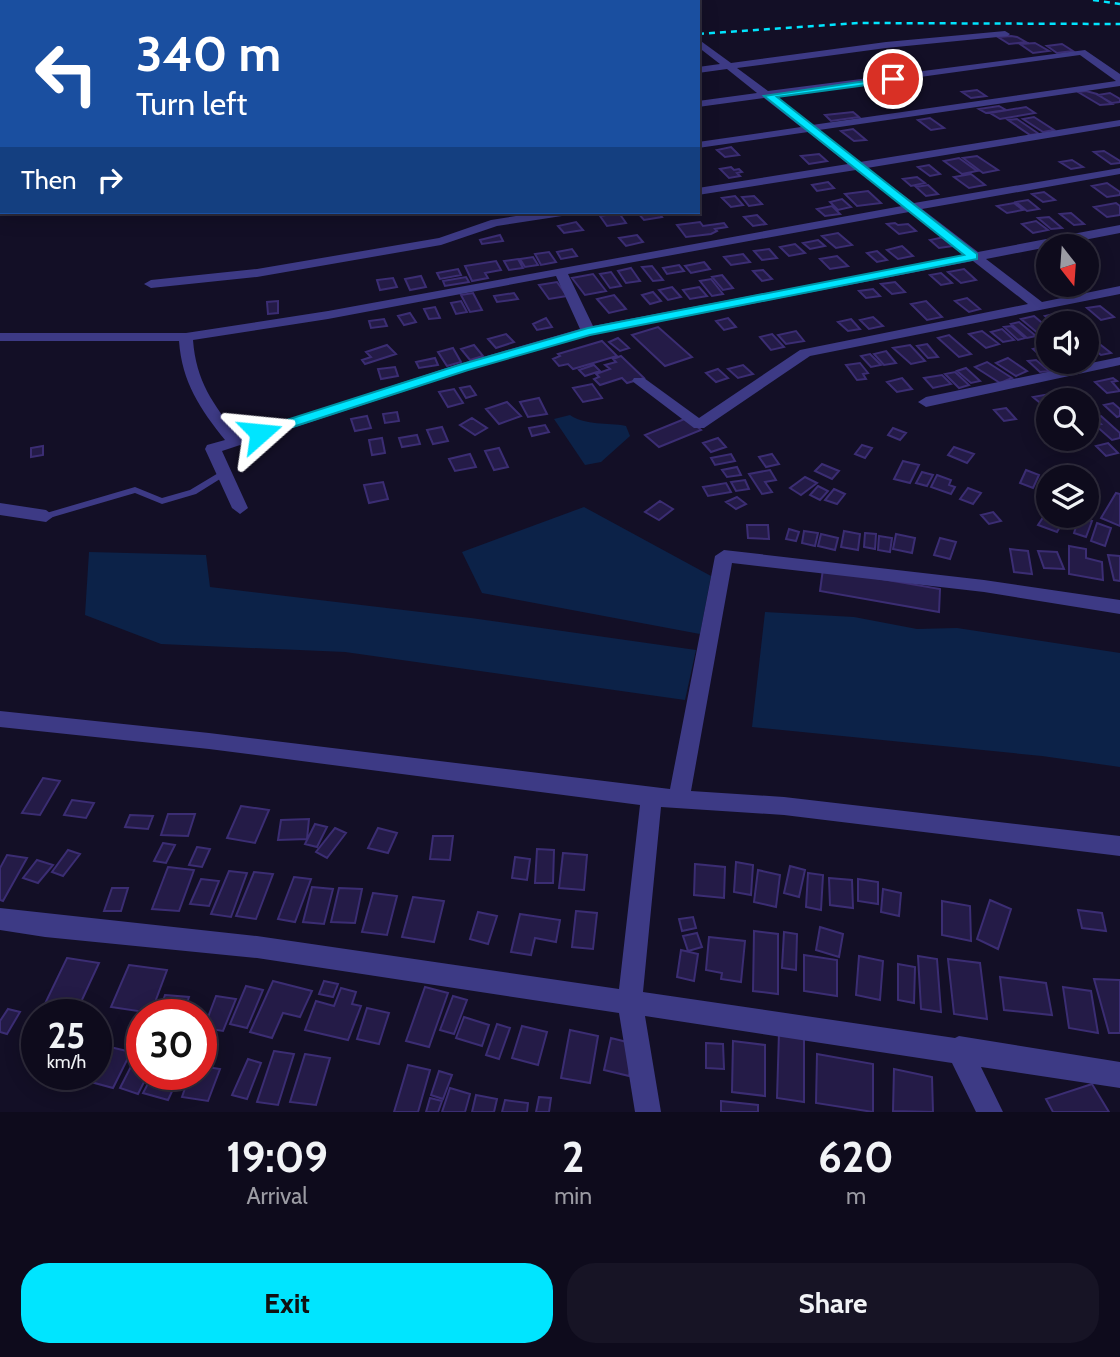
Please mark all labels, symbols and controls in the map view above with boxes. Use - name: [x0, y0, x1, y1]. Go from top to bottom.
- text: 340 m: [136, 24, 281, 83]
- icon: left: [21, 28, 112, 119]
- pin: [863, 49, 923, 109]
- icon: arrive: [874, 60, 912, 98]
- text: Turn left: [136, 84, 247, 123]
- icon: right: [91, 161, 129, 199]
- text: Then: [21, 164, 77, 196]
- north arrow: [1036, 234, 1099, 298]
- map controls: [1036, 234, 1099, 528]
- button: sound: [1036, 311, 1099, 374]
- button: search: [1036, 388, 1099, 451]
- position arrow: [223, 396, 297, 470]
- button: layers: [1036, 465, 1099, 528]
- speed limit sign: 30: [126, 999, 217, 1090]
- text: 25: [48, 1014, 85, 1057]
- text: km/h: [47, 1051, 86, 1073]
- text: 19:09: [226, 1131, 328, 1183]
- text: 2: [562, 1131, 584, 1183]
- text: 620: [818, 1131, 894, 1183]
- text: Arrival: [246, 1182, 308, 1210]
- text: min: [554, 1182, 592, 1210]
- text: m: [846, 1182, 866, 1210]
- button: Exit: [21, 1263, 553, 1343]
- button: Share: [567, 1263, 1099, 1343]

